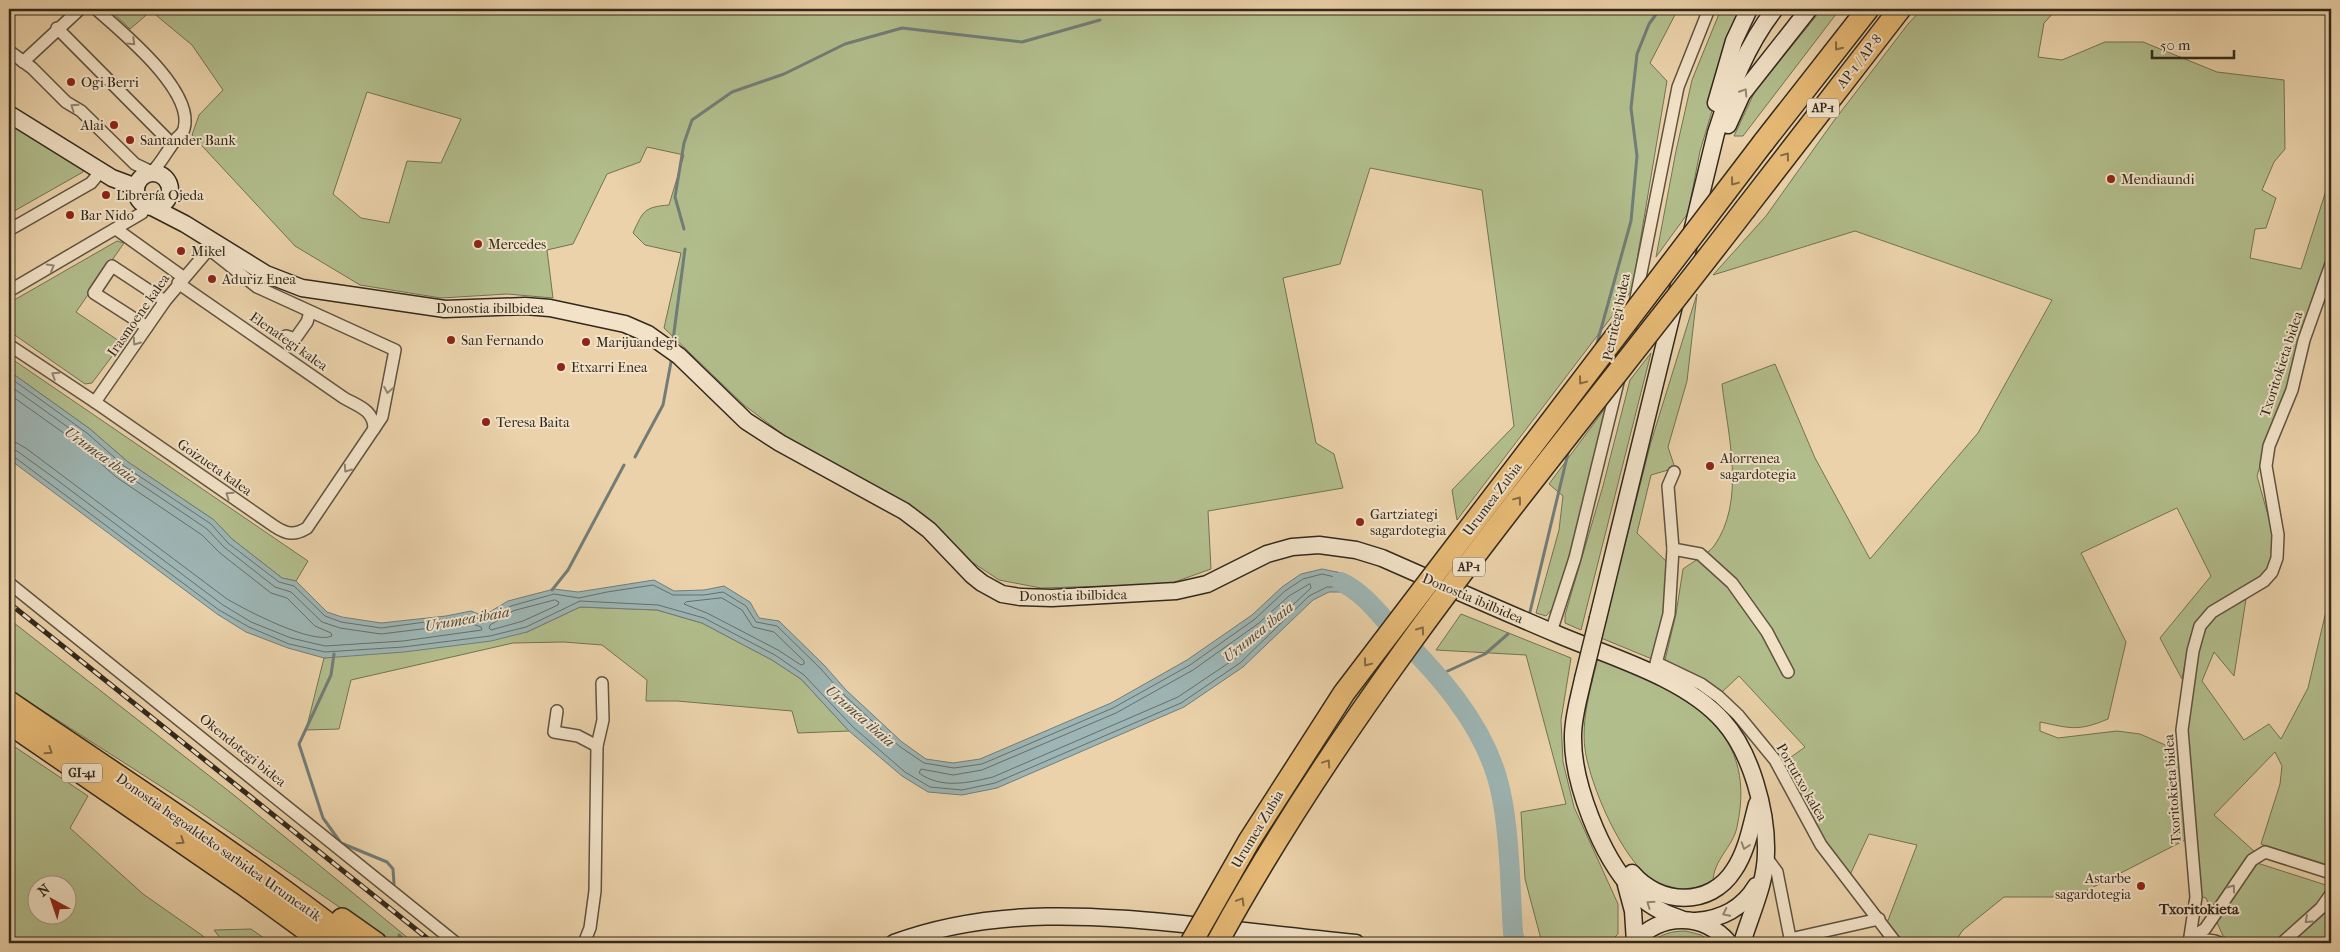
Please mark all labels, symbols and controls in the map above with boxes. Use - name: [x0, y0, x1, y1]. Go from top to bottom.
- scale bar: [2152, 28, 2235, 60]
- street label: AP-1 / AP-8: [1832, 31, 1886, 92]
- one-way arrow: [126, 36, 135, 45]
- text: 50 m: [2160, 36, 2191, 54]
- one-way arrow: [1835, 41, 1843, 50]
- place label: Ogi Berri: [81, 74, 139, 91]
- marker: Ogi Berri: [65, 76, 77, 88]
- one-way arrow: [1738, 89, 1747, 98]
- road number: AP-1: [1807, 99, 1839, 118]
- one-way arrow: [71, 104, 80, 113]
- place label: Alai: [79, 117, 104, 134]
- marker: Alai: [108, 119, 120, 131]
- place label: Santander Bank: [140, 132, 236, 149]
- marker: Santander Bank: [124, 134, 136, 146]
- one-way arrow: [1781, 153, 1789, 162]
- place label: Mendiaundi: [2121, 171, 2195, 188]
- marker: Mendiaundi: [2105, 173, 2117, 185]
- one-way arrow: [1731, 176, 1739, 185]
- place label: Librería Ojeda: [116, 187, 204, 204]
- marker: Librería Ojeda: [100, 189, 112, 201]
- place label: Bar Nido: [80, 207, 134, 224]
- marker: Bar Nido: [64, 209, 76, 221]
- place label: Mercedes: [488, 236, 546, 253]
- marker: Mercedes: [472, 238, 484, 250]
- place label: Mikel: [191, 243, 226, 260]
- marker: Mikel: [175, 245, 187, 257]
- one-way arrow: [45, 263, 54, 273]
- street label: Irasmoene kalea: [103, 270, 174, 360]
- place label: Aduriz Enea: [221, 271, 296, 288]
- street label: Petritegi bidea: [1599, 271, 1634, 362]
- marker: Aduriz Enea: [206, 273, 218, 285]
- street label: Donostia ibilbidea: [436, 300, 545, 317]
- street label: Elenategi kalea: [246, 308, 331, 375]
- street label: Txoritokieta bidea: [2256, 309, 2307, 419]
- place label: San Fernando: [461, 332, 544, 349]
- marker: San Fernando: [445, 334, 457, 346]
- place label: Marijuandegi: [596, 334, 678, 351]
- one-way arrow: [133, 336, 142, 346]
- marker: Marijuandegi: [580, 336, 592, 348]
- place label: Etxarri Enea: [571, 359, 648, 376]
- marker: Etxarri Enea: [555, 361, 567, 373]
- one-way arrow: [51, 372, 60, 381]
- one-way arrow: [1579, 375, 1588, 385]
- one-way arrow: [384, 386, 394, 395]
- place label: Teresa Baita: [496, 414, 570, 431]
- marker: Teresa Baita: [480, 416, 492, 428]
- water label: Urumea ibaia: [61, 422, 141, 488]
- street label: Goizueta kalea: [174, 435, 256, 500]
- place label: Alorrenea sagardotegia: [1719, 450, 1797, 483]
- street label: Urumea Zubia: [1459, 459, 1526, 540]
- marker: Alorrenea sagardotegia: [1704, 460, 1716, 472]
- one-way arrow: [344, 463, 353, 473]
- one-way arrow: [225, 492, 235, 501]
- one-way arrow: [1513, 497, 1521, 506]
- place label: Gartziategi sagardotegia: [1370, 506, 1447, 539]
- marker: Gartziategi sagardotegia: [1354, 516, 1366, 528]
- road number: AP-1: [1453, 558, 1485, 576]
- street label: Donostia ibilbidea: [1420, 570, 1526, 628]
- street label: Donostia ibilbidea: [1019, 586, 1128, 605]
- water label: Urumea ibaia: [1219, 598, 1297, 666]
- water label: Urumea ibaia: [423, 603, 511, 635]
- one-way arrow: [1415, 626, 1424, 636]
- one-way arrow: [1364, 657, 1373, 667]
- water label: Urumea ibaia: [822, 681, 898, 751]
- street label: Okendotegi bidea: [196, 710, 290, 791]
- street label: Txoritokieta bidea: [2160, 733, 2185, 844]
- street label: Portutxo kalea: [1772, 740, 1831, 825]
- one-way arrow: [43, 745, 53, 754]
- one-way arrow: [1321, 759, 1330, 769]
- road number: GI-41: [62, 764, 102, 782]
- street label: Donostia hegoaldeko sarbidea Urumeatik: [113, 770, 325, 926]
- street label: Urumea Zubia: [1227, 787, 1288, 871]
- one-way arrow: [175, 835, 184, 844]
- one-way arrow: [1741, 841, 1751, 850]
- place label: Astarbe sagardotegia: [2055, 870, 2132, 903]
- north arrow: [28, 874, 78, 924]
- text: N: [34, 880, 54, 900]
- marker: Astarbe sagardotegia: [2135, 880, 2147, 892]
- one-way arrow: [2226, 884, 2235, 894]
- one-way arrow: [1234, 897, 1244, 906]
- district label: Txoritokieta: [2158, 900, 2240, 918]
- one-way arrow: [1646, 901, 1656, 910]
- one-way arrow: [1722, 907, 1731, 918]
- one-way arrow: [2304, 914, 2313, 923]

